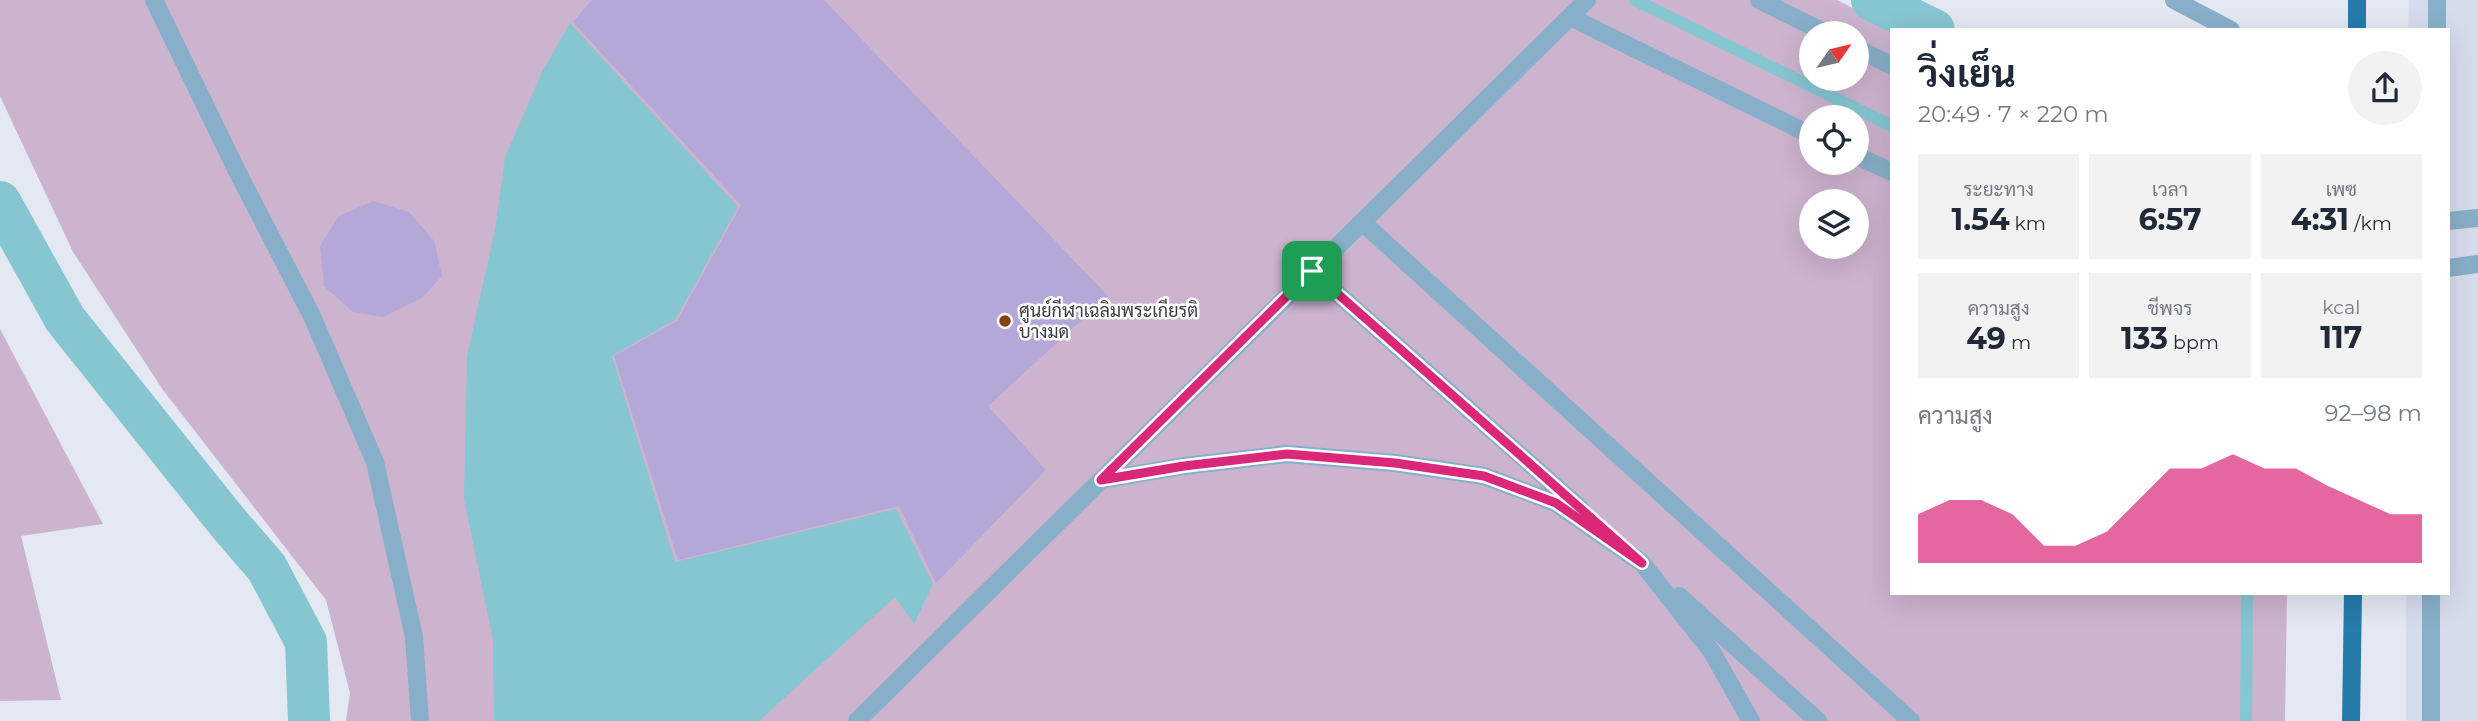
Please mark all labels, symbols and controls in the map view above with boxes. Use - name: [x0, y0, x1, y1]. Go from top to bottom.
- north arrow: [1799, 21, 1869, 91]
- map controls: [1799, 21, 1869, 259]
- text: วิ่งเย็น: [1918, 50, 2016, 97]
- button: share: [2348, 51, 2422, 125]
- text: 20:49 · 7 × 220 m: [1918, 100, 2109, 128]
- button: locate: [1799, 105, 1869, 175]
- text: ระยะทาง: [1963, 178, 2034, 201]
- text: เวลา: [2152, 178, 2188, 201]
- text: เพซ: [2326, 178, 2357, 201]
- button: layers: [1799, 189, 1869, 259]
- text: 1.54: [1951, 201, 2010, 238]
- text: 6:57: [2138, 201, 2202, 238]
- text: 4:31: [2291, 201, 2349, 238]
- text: km: [2010, 212, 2046, 235]
- text: /km: [2349, 212, 2392, 235]
- pin: [1282, 241, 1342, 301]
- icon: arrive: [1293, 252, 1331, 290]
- text: kcal: [2322, 296, 2360, 319]
- text: ความสูง: [1968, 297, 2030, 320]
- text: ชีพจร: [2148, 297, 2192, 320]
- place label: ศูนย์กีฬาเฉลิมพระเกียรติ บางมด: [1019, 298, 1198, 343]
- marker: ศูนย์กีฬาเฉลิมพระเกียรติ บางมด: [997, 313, 1013, 329]
- text: 117: [2320, 319, 2362, 356]
- text: 49: [1966, 320, 2006, 357]
- text: 133: [2121, 320, 2168, 357]
- text: m: [2006, 331, 2031, 354]
- text: bpm: [2168, 331, 2219, 354]
- text: 92–98 m: [2324, 399, 2422, 427]
- text: ความสูง: [1918, 402, 1993, 430]

